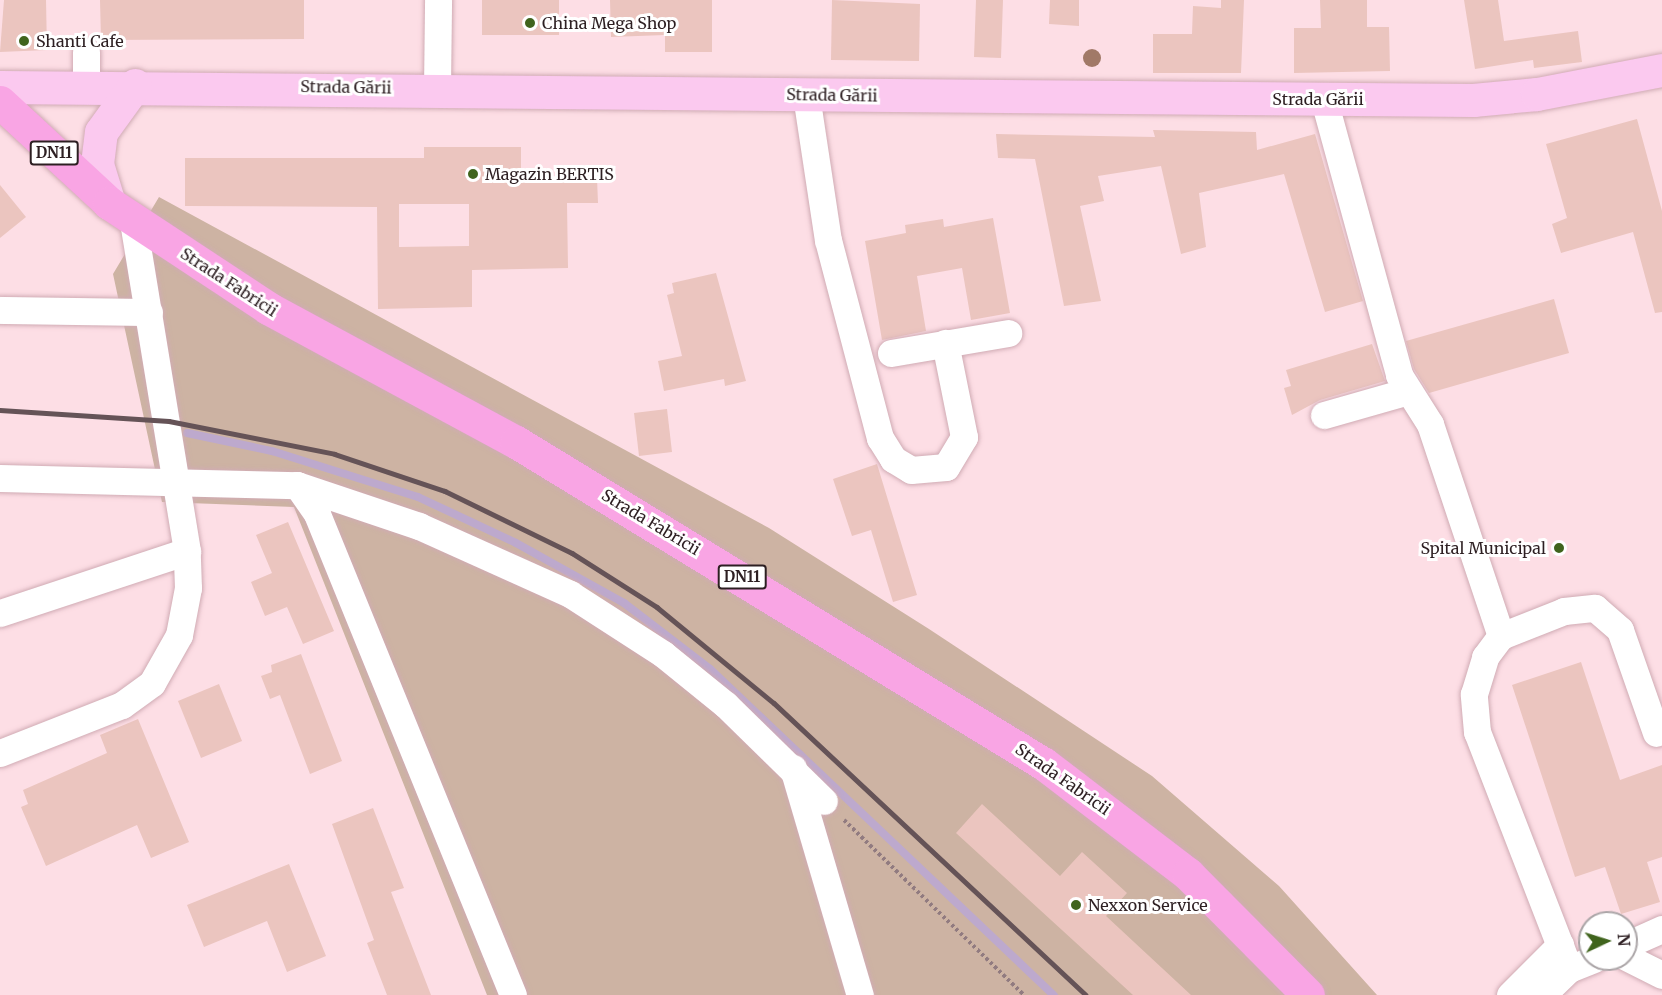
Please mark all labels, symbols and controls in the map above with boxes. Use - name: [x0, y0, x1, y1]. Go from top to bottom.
- place label: China Mega Shop: [542, 13, 676, 33]
- marker: China Mega Shop: [523, 16, 537, 30]
- place label: Shanti Cafe: [36, 31, 124, 51]
- marker: Shanti Cafe: [17, 34, 31, 48]
- street label: Strada Gării: [300, 77, 392, 97]
- street label: Strada Gării: [786, 85, 878, 105]
- street label: Strada Gării: [1272, 89, 1364, 109]
- road number: DN11: [28, 141, 80, 165]
- place label: Magazin BERTIS: [485, 164, 614, 184]
- marker: Magazin BERTIS: [466, 167, 480, 181]
- street label: Strada Fabricii: [177, 244, 281, 320]
- street label: Strada Fabricii: [598, 485, 704, 559]
- place label: Spital Municipal: [1420, 538, 1546, 558]
- marker: Spital Municipal: [1550, 539, 1568, 557]
- road number: DN11: [716, 565, 768, 589]
- street label: Strada Fabricii: [1012, 739, 1114, 819]
- place label: Nexxon Service: [1088, 895, 1208, 915]
- marker: Nexxon Service: [1069, 898, 1083, 912]
- north arrow: [1578, 911, 1638, 971]
- text: N: [1614, 933, 1634, 947]

